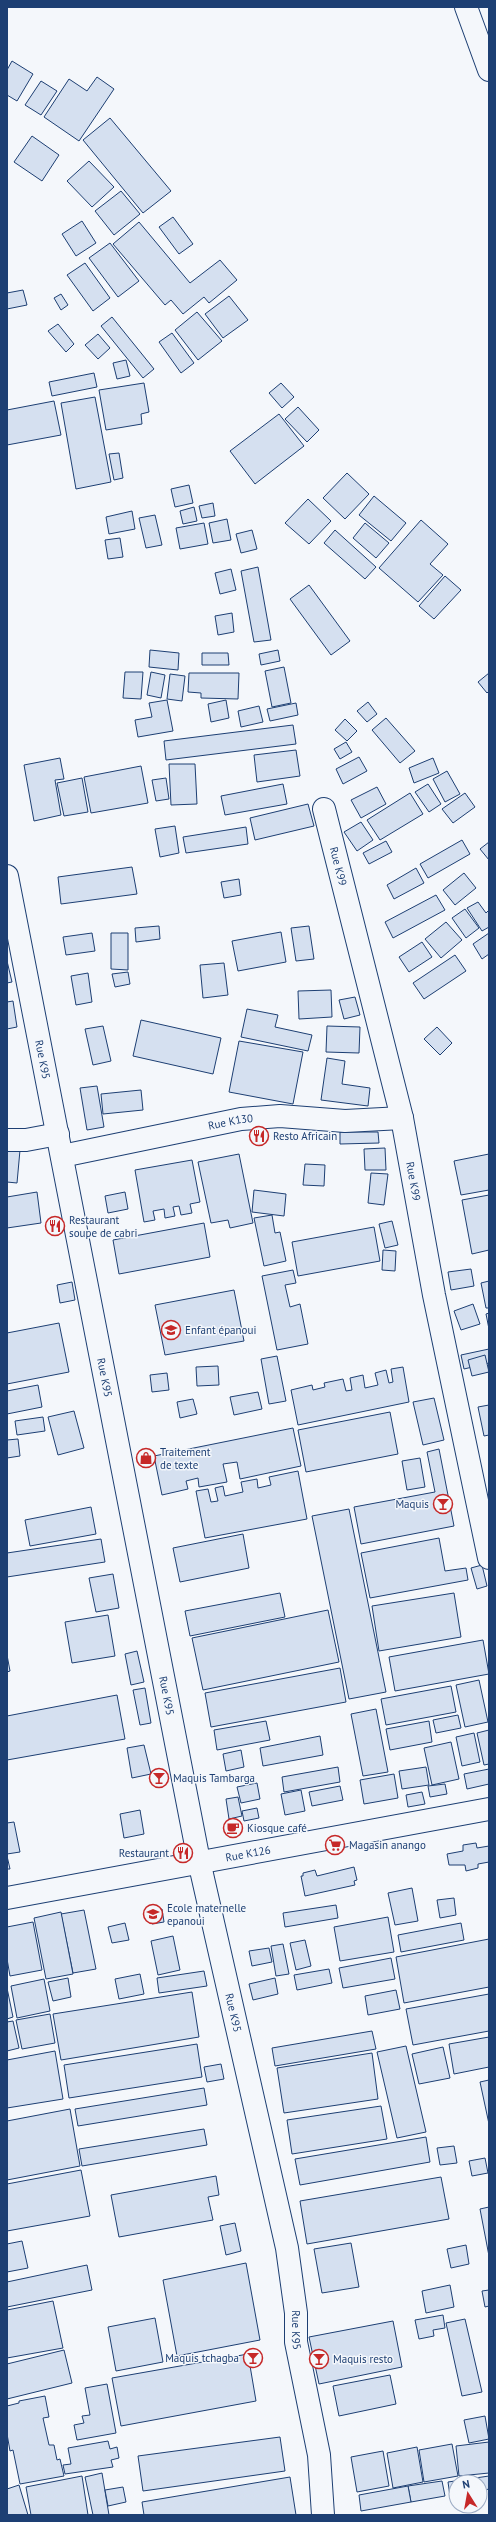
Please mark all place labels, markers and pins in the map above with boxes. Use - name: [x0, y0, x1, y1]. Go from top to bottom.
- restaurant icon: Resto Africain: [248, 1125, 270, 1147]
- place label: Resto Africain: [273, 1129, 337, 1143]
- place label: Restaurant soupe de cabri: [69, 1213, 137, 1240]
- restaurant icon: Restaurant soupe de cabri: [44, 1215, 66, 1237]
- school or university icon: Enfant épanoui: [160, 1319, 182, 1341]
- place label: Enfant épanoui: [185, 1323, 256, 1337]
- place label: Traitement de texte: [160, 1445, 211, 1472]
- shop icon: Traitement de texte: [135, 1447, 157, 1469]
- bar icon: Maquis: [432, 1493, 454, 1515]
- place label: Maquis: [395, 1497, 429, 1511]
- bar icon: Maquis Tambarga: [148, 1767, 170, 1789]
- place label: Maquis Tambarga: [173, 1771, 255, 1785]
- cafe icon: Kiosque café: [222, 1817, 244, 1839]
- place label: Kiosque café: [247, 1821, 307, 1835]
- supermarket icon: Magasin anango: [324, 1834, 346, 1856]
- place label: Magasin anango: [349, 1838, 426, 1852]
- restaurant icon: Restaurant: [172, 1842, 194, 1864]
- place label: Restaurant: [119, 1846, 169, 1860]
- place label: Ecole maternelle epanoui: [167, 1901, 247, 1928]
- school or university icon: Ecole maternelle epanoui: [142, 1903, 164, 1925]
- bar icon: Maquis tchagba: [242, 2347, 264, 2369]
- bar icon: Maquis resto: [308, 2348, 330, 2370]
- place label: Maquis tchagba: [165, 2351, 239, 2365]
- place label: Maquis resto: [333, 2352, 393, 2366]

